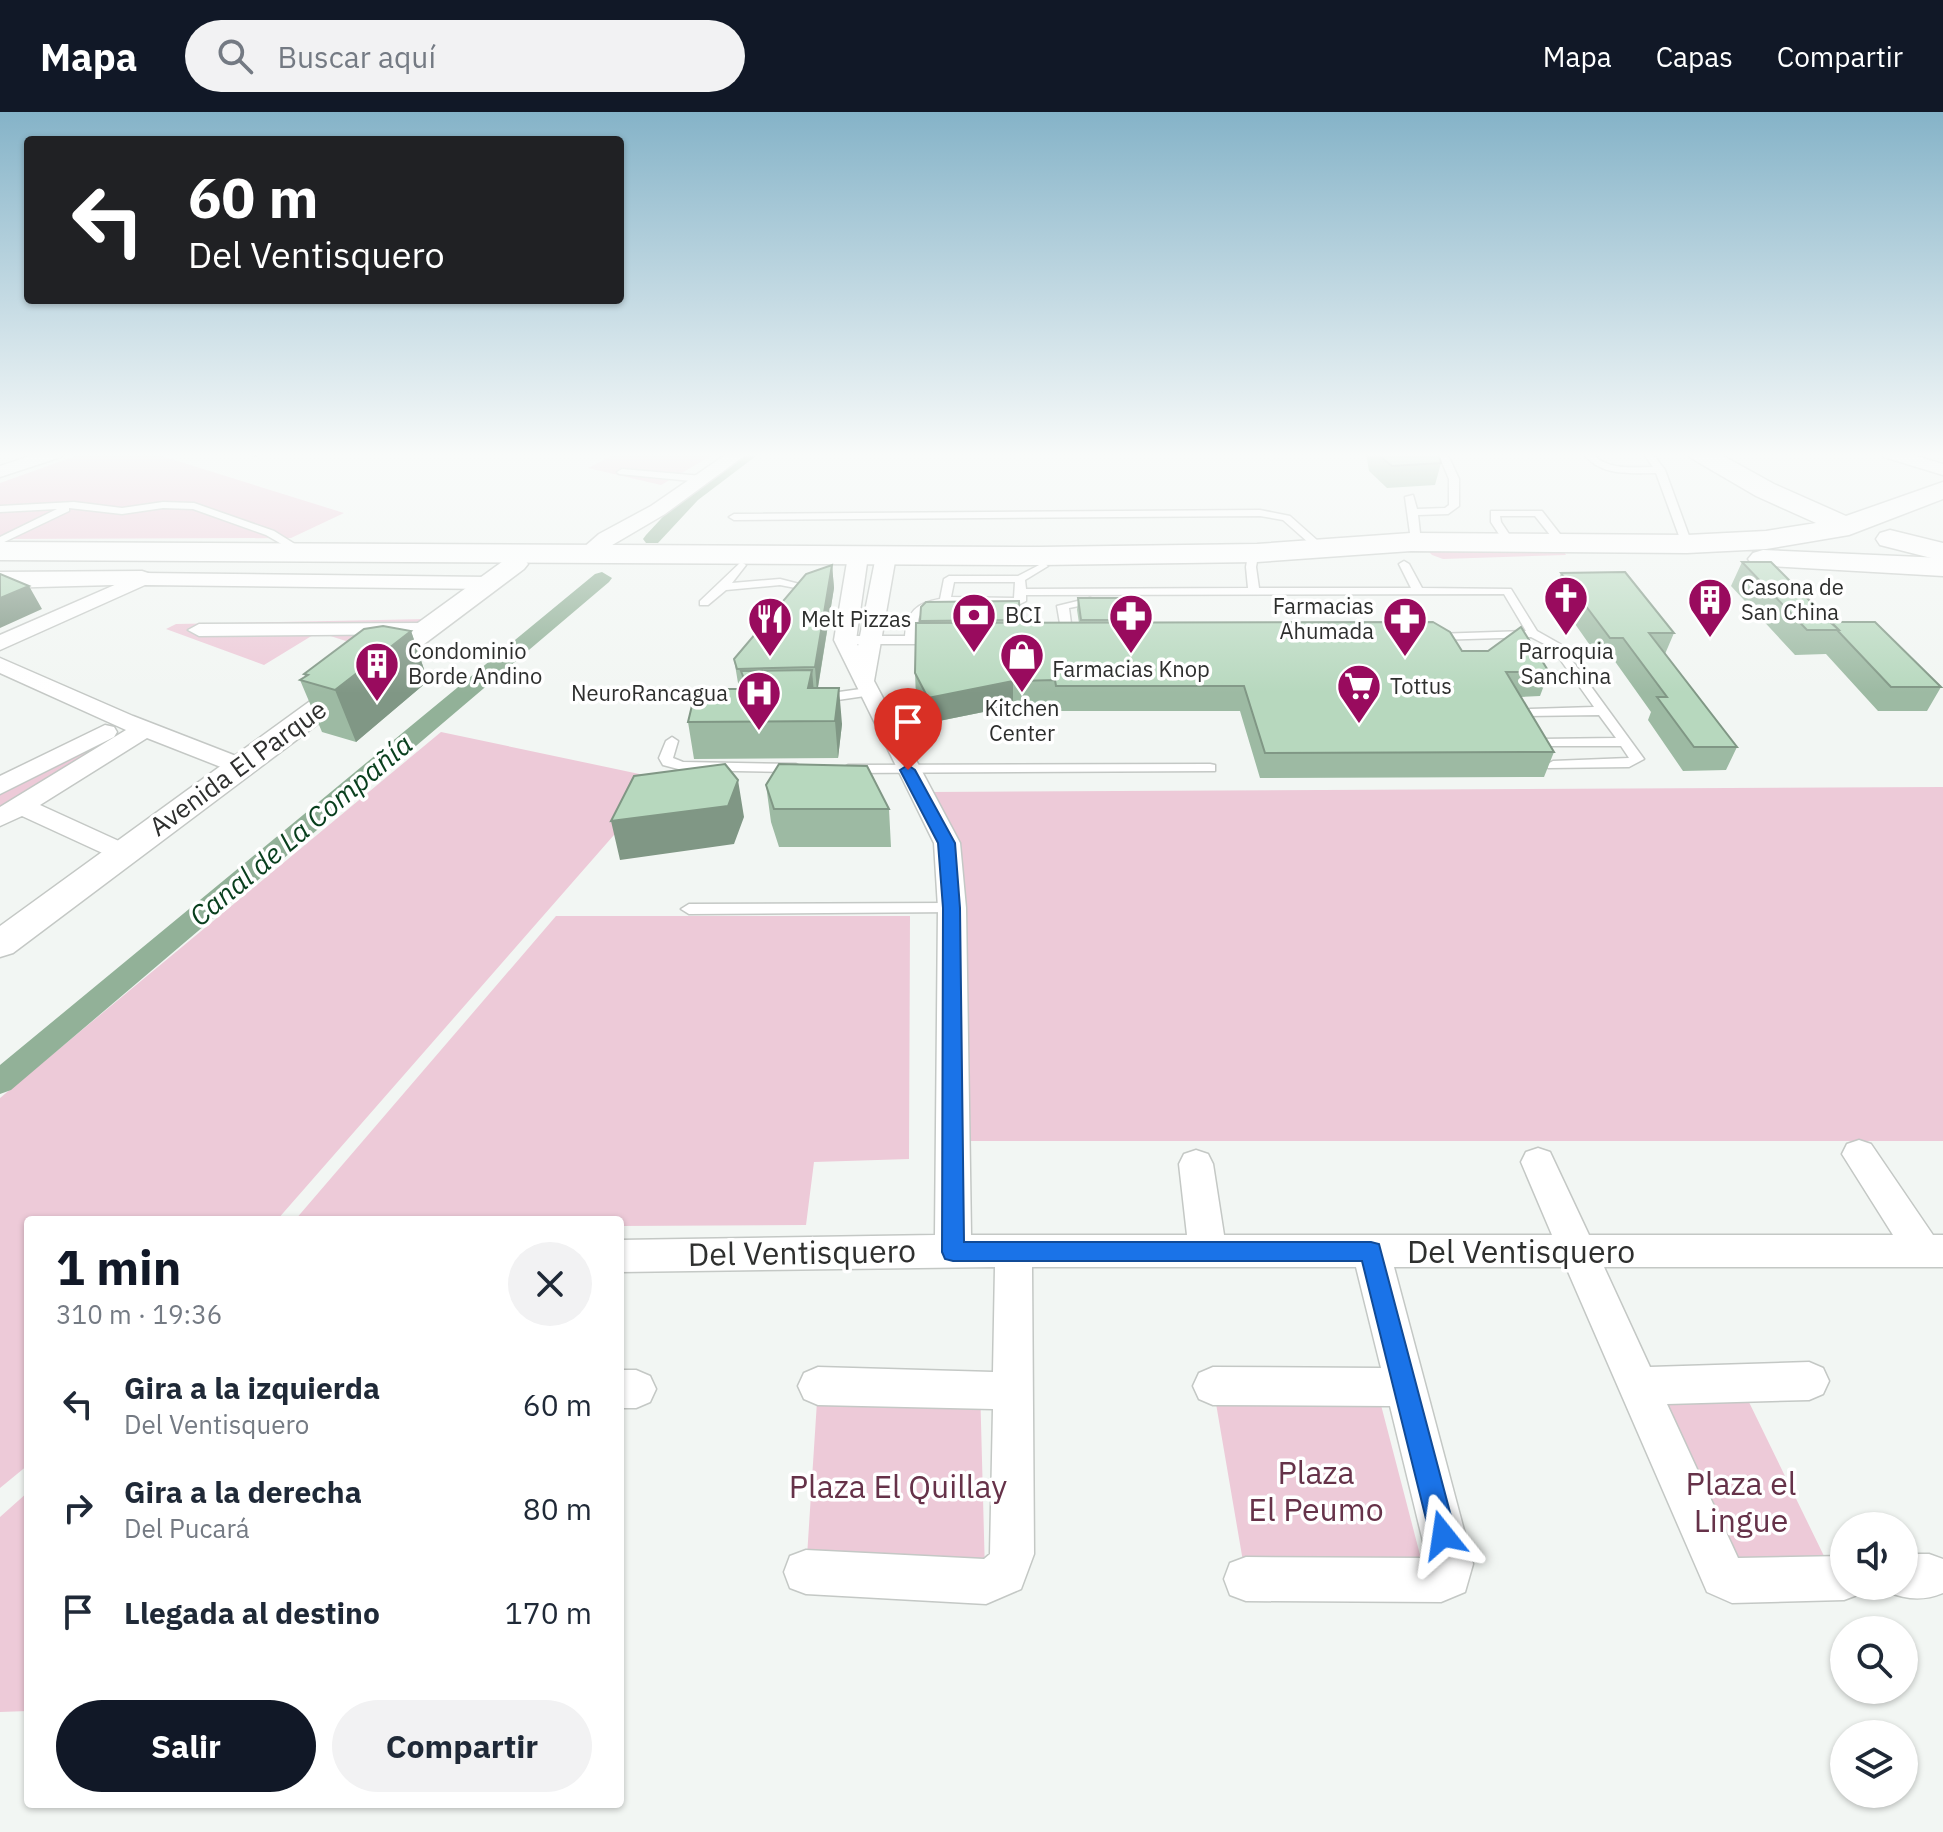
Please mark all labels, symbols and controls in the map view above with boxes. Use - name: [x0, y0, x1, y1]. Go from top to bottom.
- search box: [185, 20, 745, 92]
- text: Mapa: [40, 32, 137, 81]
- icon: search: [213, 34, 257, 78]
- text: Buscar aquí: [277, 37, 436, 76]
- text: Mapa: [1543, 38, 1612, 75]
- text: Capas: [1656, 38, 1733, 75]
- text: Compartir: [1777, 38, 1903, 75]
- text: 60 m: [188, 161, 318, 233]
- icon: left: [56, 168, 160, 272]
- text: Del Ventisquero: [188, 231, 445, 278]
- place label: Casona de San China: [1741, 572, 1844, 626]
- church icon: Parroquia Sanchina: [1542, 574, 1590, 637]
- building icon: Casona de San China: [1686, 576, 1734, 639]
- bank icon: BCI: [950, 591, 998, 654]
- place label: Farmacias Ahumada: [1273, 591, 1374, 645]
- pharmacy icon: Farmacias Knop: [1107, 592, 1155, 655]
- restaurant icon: Melt Pizzas: [746, 595, 794, 658]
- pharmacy icon: Farmacias Ahumada: [1381, 595, 1429, 658]
- place label: BCI: [1005, 600, 1042, 629]
- place label: Melt Pizzas: [801, 604, 911, 633]
- shop icon: Kitchen Center: [998, 631, 1046, 694]
- place label: Condominio Borde Andino: [408, 636, 542, 690]
- place label: Parroquia Sanchina: [1518, 636, 1614, 690]
- building icon: Condominio Borde Andino: [353, 640, 401, 703]
- place label: Farmacias Knop: [1052, 654, 1210, 683]
- supermarket icon: Tottus: [1335, 662, 1383, 725]
- hospital icon: NeuroRancagua: [735, 669, 783, 732]
- place label: Tottus: [1390, 671, 1452, 700]
- place label: NeuroRancagua: [571, 678, 728, 707]
- pin: [874, 688, 942, 770]
- street label: Avenida El Parque: [142, 692, 333, 843]
- place label: Kitchen Center: [984, 693, 1060, 747]
- icon: arrive: [886, 700, 930, 744]
- water label: Canal de La Compañía: [181, 725, 420, 934]
- street label: Del Ventisquero: [688, 1229, 916, 1275]
- street label: Del Ventisquero: [1407, 1230, 1635, 1272]
- text: 1 min: [56, 1236, 181, 1298]
- button: close: [508, 1242, 592, 1326]
- text: 310 m · 19:36: [56, 1297, 222, 1331]
- text: Gira a la izquierda: [124, 1368, 380, 1407]
- icon: left: [56, 1382, 100, 1426]
- text: 60 m: [523, 1385, 592, 1424]
- text: Del Ventisquero: [124, 1407, 309, 1441]
- park label: Plaza El Peumo: [1248, 1451, 1384, 1530]
- park label: Plaza el Lingue: [1686, 1462, 1796, 1541]
- park label: Plaza El Quillay: [789, 1465, 1007, 1507]
- text: Gira a la derecha: [124, 1472, 362, 1511]
- icon: right: [56, 1486, 100, 1530]
- text: 80 m: [523, 1489, 592, 1528]
- position arrow: [1401, 1493, 1485, 1577]
- text: Del Pucará: [124, 1511, 250, 1545]
- map controls: [1830, 1512, 1918, 1808]
- button: sound: [1830, 1512, 1918, 1600]
- icon: arrive: [56, 1590, 100, 1634]
- text: Llegada al destino: [124, 1593, 380, 1632]
- text: 170 m: [505, 1593, 592, 1632]
- button: search: [1830, 1616, 1918, 1704]
- button: Salir: [56, 1700, 316, 1792]
- button: Compartir: [332, 1700, 592, 1792]
- button: layers: [1830, 1720, 1918, 1808]

